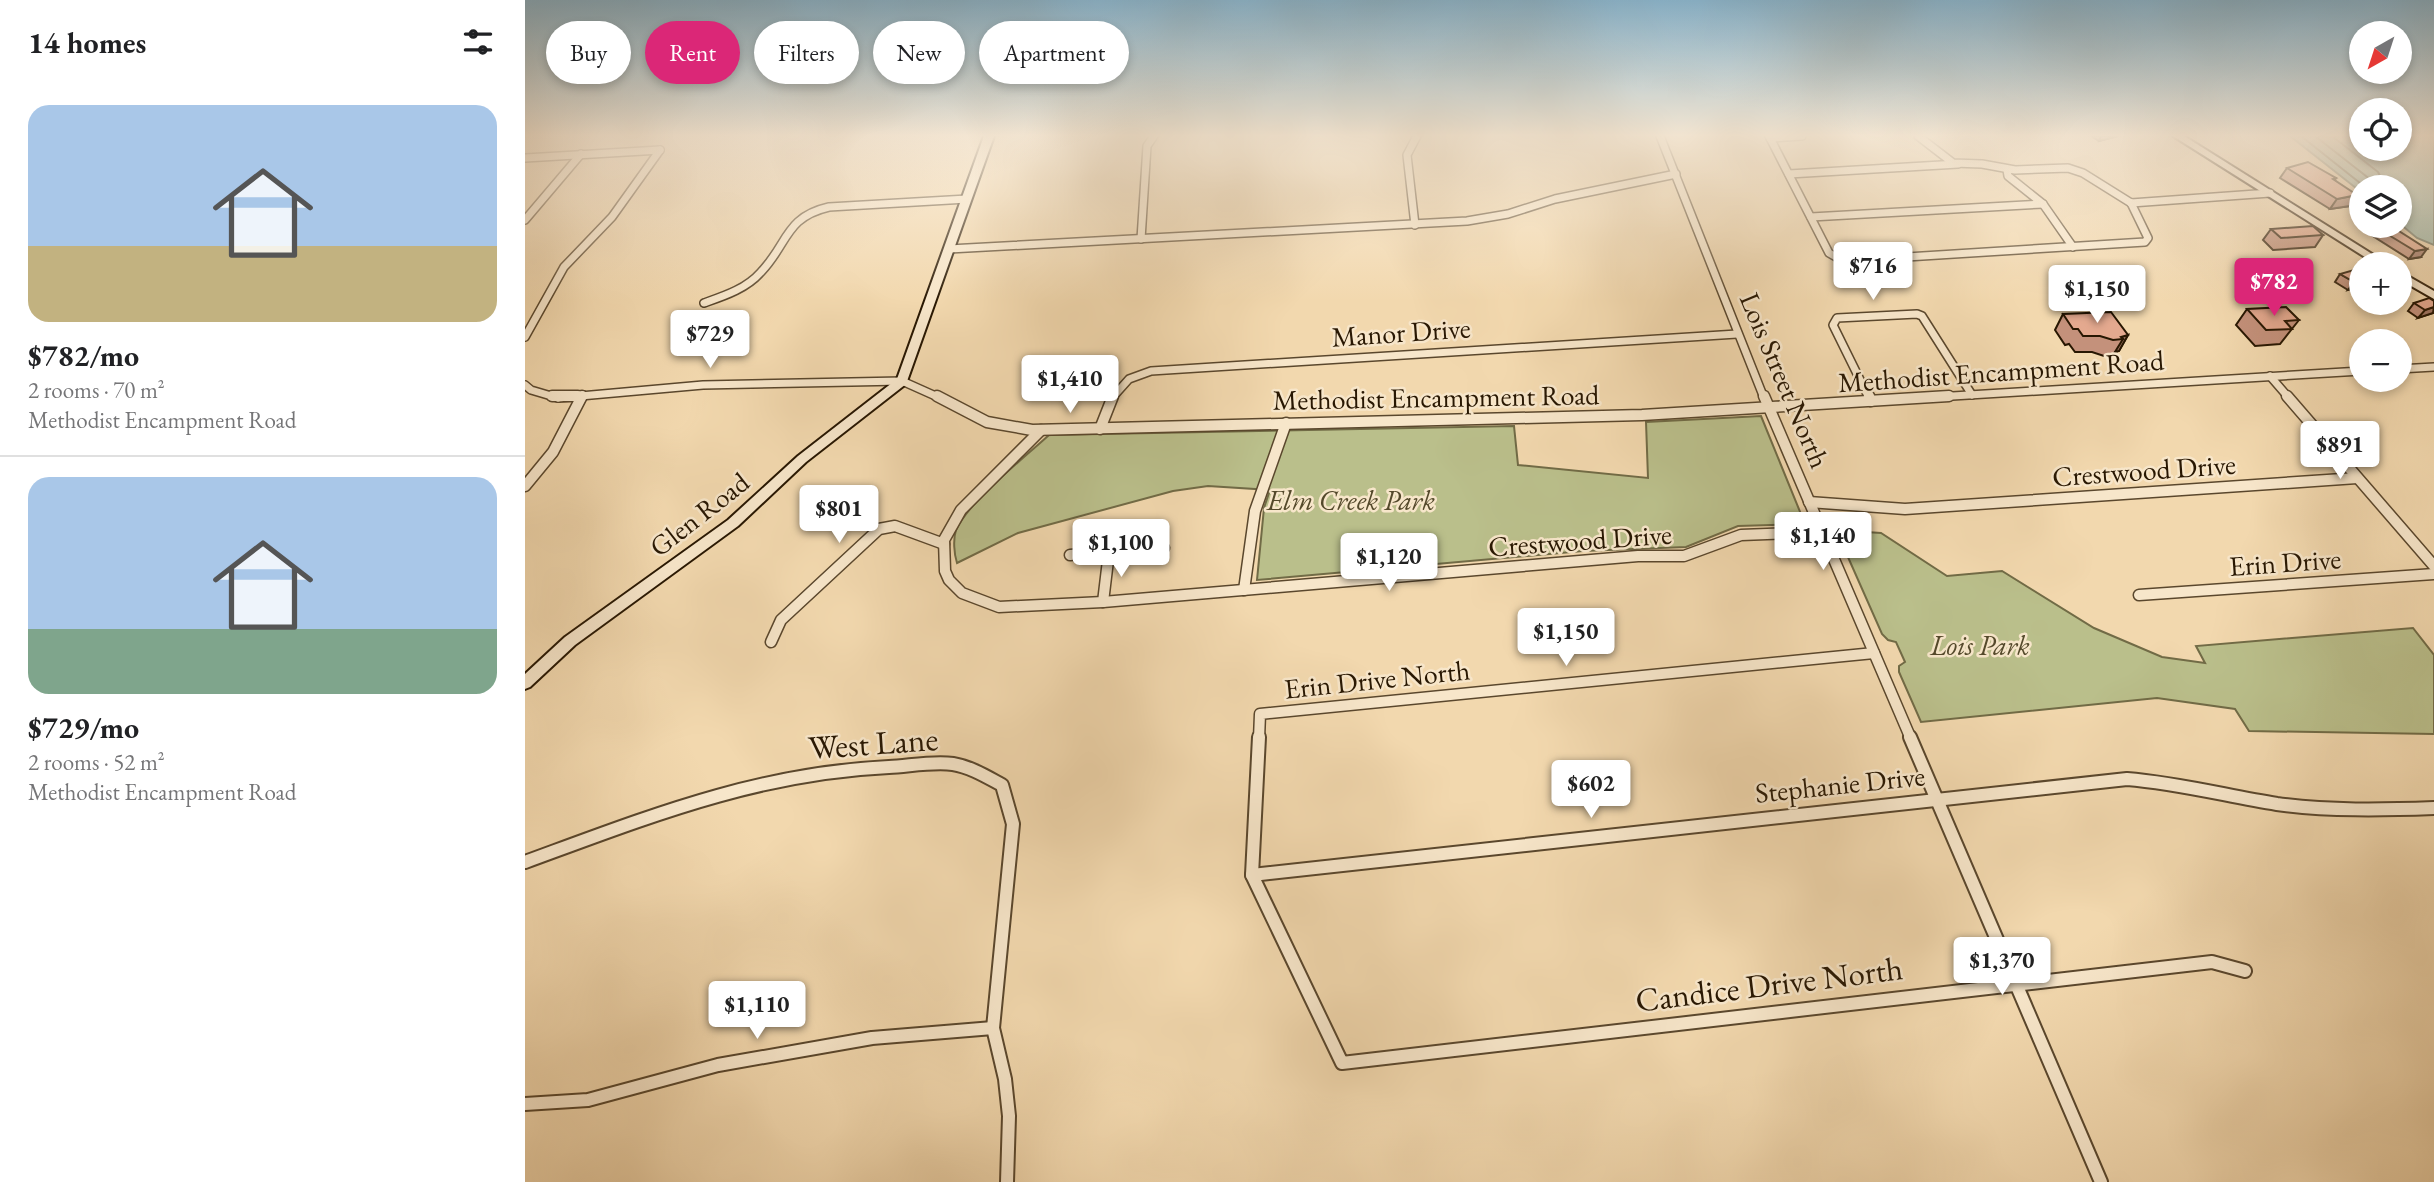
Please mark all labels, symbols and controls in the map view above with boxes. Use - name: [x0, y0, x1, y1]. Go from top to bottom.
- chip: Buy: [546, 21, 631, 84]
- chip: Rent: [645, 21, 740, 84]
- chip: Filters: [754, 21, 859, 84]
- chip: New: [873, 21, 965, 84]
- chip: Apartment: [979, 21, 1129, 84]
- north arrow: [2349, 21, 2411, 84]
- map controls: [2349, 21, 2412, 392]
- text: 14 homes: [28, 23, 146, 62]
- icon: filters: [459, 23, 497, 61]
- button: locate: [2349, 98, 2412, 161]
- icon: home: [200, 150, 326, 276]
- button: layers: [2349, 175, 2412, 238]
- pin: $716: [1832, 243, 1914, 302]
- text: $716: [1849, 250, 1897, 280]
- button: +: [2349, 252, 2412, 315]
- pin: $782: [2233, 258, 2315, 318]
- pin: $1,150: [2040, 266, 2154, 325]
- text: $782: [2250, 266, 2298, 296]
- text: $1,150: [2065, 273, 2129, 303]
- street label: Lois Street North: [1732, 287, 1838, 473]
- street label: Manor Drive: [1330, 309, 1472, 355]
- pin: $729: [669, 310, 751, 370]
- text: $729: [686, 318, 734, 348]
- button: −: [2349, 329, 2412, 392]
- text: $782/mo: [28, 336, 139, 375]
- street label: Methodist Encampment Road: [1837, 342, 2166, 400]
- pin: $1,410: [1013, 356, 1127, 415]
- text: $1,410: [1038, 363, 1102, 393]
- text: 2 rooms · 70 m²: [28, 375, 165, 405]
- street label: Methodist Encampment Road: [1272, 376, 1600, 418]
- text: Methodist Encampment Road: [28, 405, 296, 435]
- pin: $891: [2299, 421, 2381, 481]
- text: $891: [2316, 429, 2364, 459]
- street label: Crestwood Drive: [2051, 446, 2237, 494]
- street label: Glen Road: [642, 463, 757, 564]
- park label: Elm Creek Park: [1266, 482, 1435, 518]
- pin: $801: [798, 486, 880, 545]
- text: $801: [815, 493, 863, 523]
- pin: $1,140: [1766, 512, 1880, 572]
- street label: Crestwood Drive: [1487, 516, 1673, 564]
- pin: $1,100: [1064, 520, 1178, 579]
- text: $1,140: [1791, 520, 1855, 550]
- icon: home: [200, 522, 326, 648]
- text: $1,100: [1089, 527, 1153, 557]
- pin: $1,120: [1332, 534, 1446, 593]
- street label: Erin Drive: [2228, 540, 2342, 584]
- text: $1,120: [1357, 541, 1421, 571]
- pin: $1,150: [1509, 608, 1623, 668]
- text: $1,150: [1534, 616, 1598, 646]
- park label: Lois Park: [1929, 627, 2030, 663]
- street label: Erin Drive North: [1282, 651, 1472, 707]
- text: $729/mo: [28, 708, 139, 747]
- street label: West Lane: [807, 717, 940, 769]
- text: 2 rooms · 52 m²: [28, 747, 165, 777]
- street label: Stephanie Drive: [1753, 757, 1927, 811]
- pin: $602: [1550, 760, 1632, 820]
- text: $602: [1567, 768, 1615, 798]
- text: Methodist Encampment Road: [28, 777, 296, 807]
- pin: $1,370: [1945, 937, 2059, 997]
- text: $1,370: [1970, 945, 2034, 975]
- street label: Candice Drive North: [1633, 946, 1905, 1022]
- pin: $1,110: [700, 982, 814, 1041]
- text: $1,110: [725, 989, 789, 1019]

